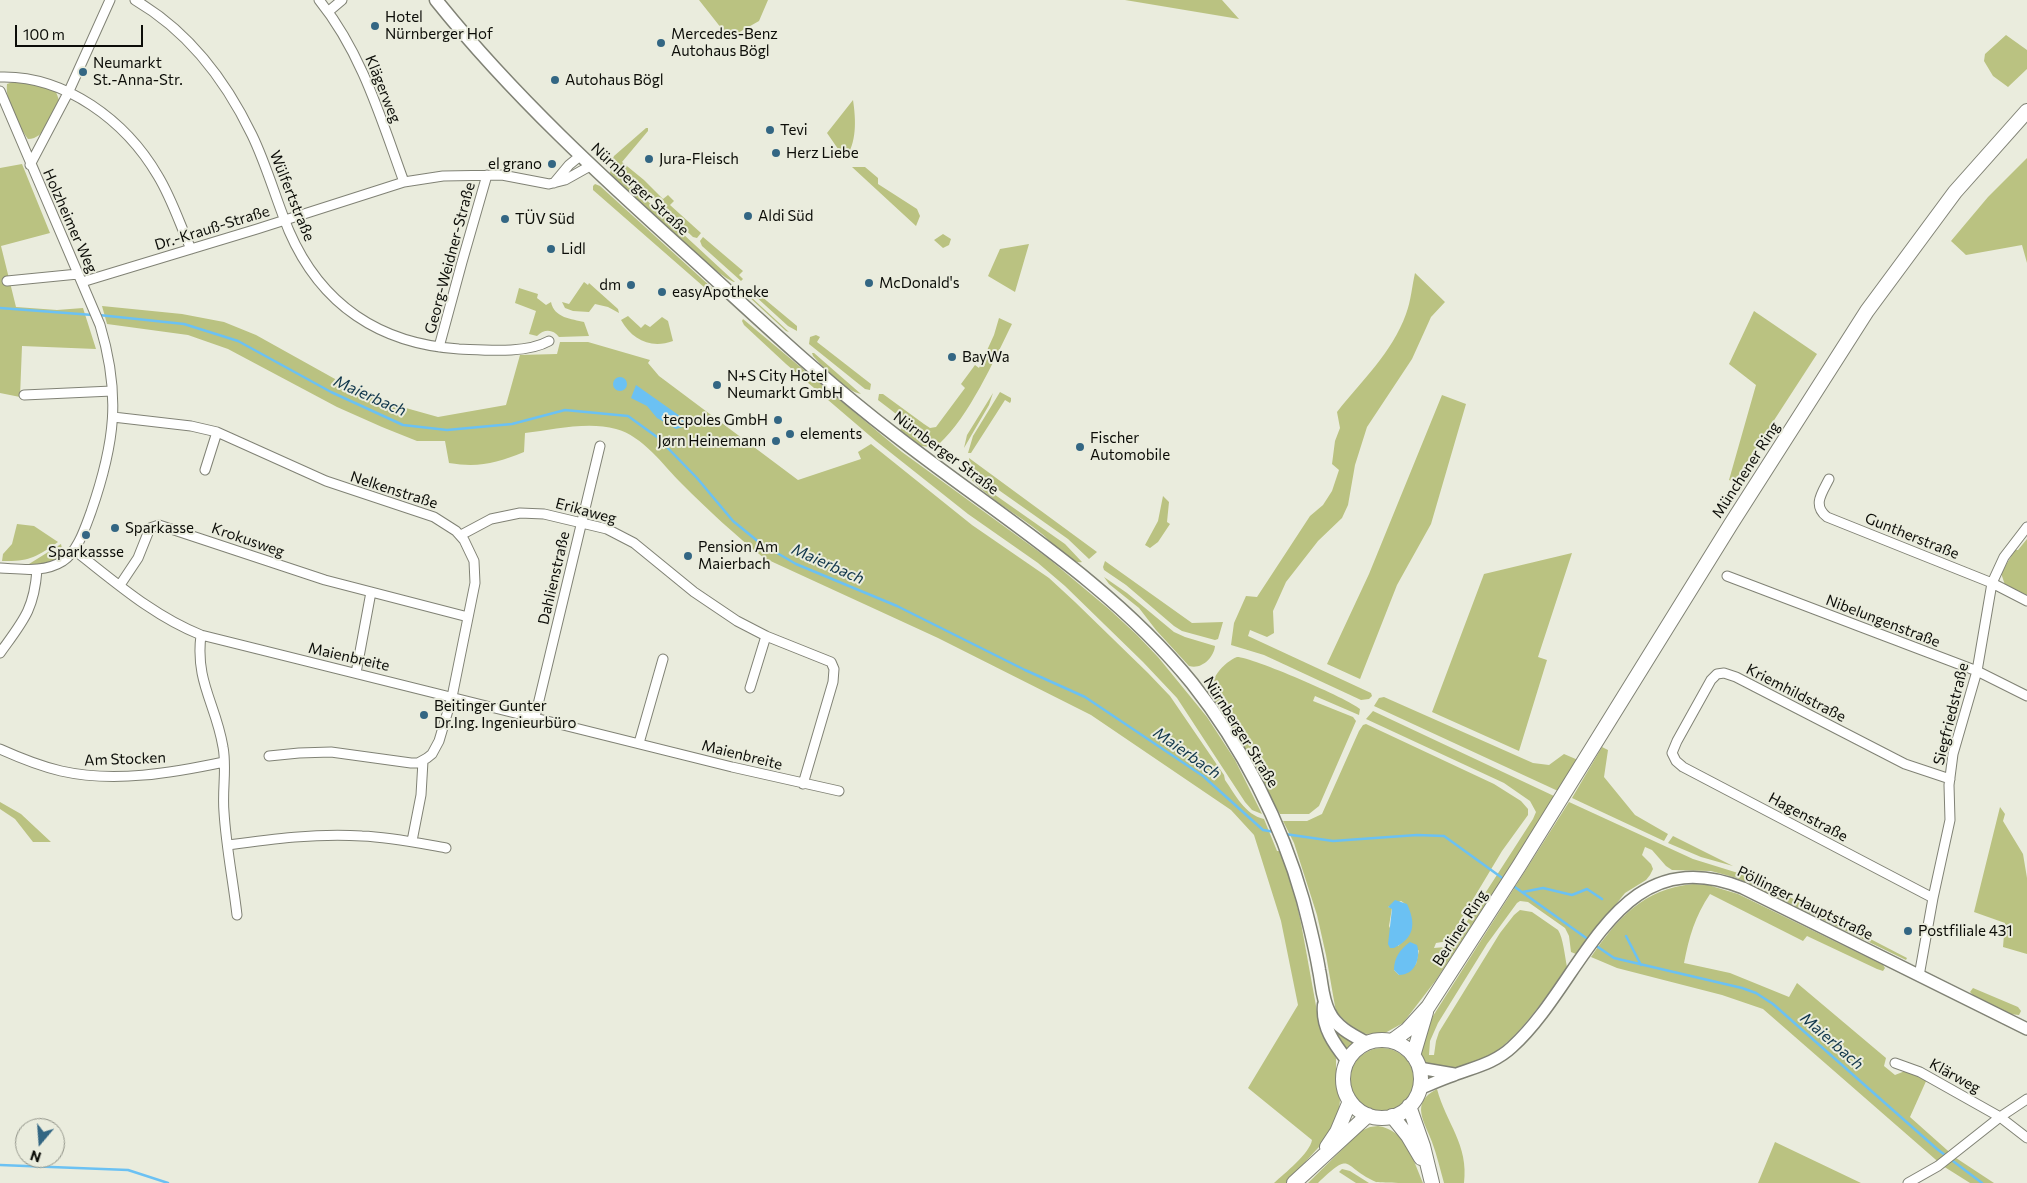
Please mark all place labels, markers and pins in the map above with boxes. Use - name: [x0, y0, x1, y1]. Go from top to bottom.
- place label: Hotel Nürnberger Hof: [385, 8, 493, 43]
- marker: Hotel Nürnberger Hof: [369, 20, 381, 32]
- place label: Mercedes-Benz Autohaus Bögl: [671, 25, 778, 60]
- marker: Mercedes-Benz Autohaus Bögl: [655, 37, 667, 49]
- place label: Neumarkt St.-Anna-Str.: [93, 54, 183, 89]
- marker: Neumarkt St.-Anna-Str.: [77, 66, 89, 78]
- place label: Autohaus Bögl: [565, 71, 664, 89]
- marker: Autohaus Bögl: [549, 74, 561, 86]
- place label: Tevi: [780, 121, 808, 139]
- marker: Tevi: [764, 124, 776, 136]
- place label: Herz Liebe: [786, 144, 859, 162]
- marker: Herz Liebe: [770, 147, 782, 159]
- place label: Jura-Fleisch: [659, 150, 739, 168]
- marker: Jura-Fleisch: [643, 153, 655, 165]
- place label: el grano: [488, 155, 542, 173]
- marker: el grano: [546, 158, 558, 170]
- place label: Aldi Süd: [758, 207, 813, 225]
- place label: TÜV Süd: [515, 210, 575, 228]
- marker: Aldi Süd: [742, 210, 754, 222]
- marker: TÜV Süd: [499, 213, 511, 225]
- place label: Lidl: [561, 240, 586, 258]
- marker: Lidl: [545, 243, 557, 255]
- place label: McDonald's: [879, 274, 960, 292]
- place label: dm: [599, 276, 621, 294]
- marker: McDonald's: [863, 277, 875, 289]
- marker: dm: [625, 279, 637, 291]
- place label: easyApotheke: [672, 283, 769, 301]
- marker: easyApotheke: [656, 286, 668, 298]
- place label: BayWa: [962, 348, 1009, 366]
- marker: BayWa: [946, 351, 958, 363]
- place label: N+S City Hotel Neumarkt GmbH: [727, 367, 843, 402]
- marker: N+S City Hotel Neumarkt GmbH: [711, 379, 723, 391]
- place label: tecpoles GmbH: [663, 411, 768, 429]
- marker: tecpoles GmbH: [772, 414, 784, 426]
- place label: elements: [800, 425, 862, 443]
- marker: elements: [784, 428, 796, 440]
- place label: Fischer Automobile: [1090, 429, 1170, 464]
- place label: Jørn Heinemann: [658, 432, 766, 450]
- marker: Jørn Heinemann: [770, 435, 782, 447]
- marker: Fischer Automobile: [1074, 441, 1086, 453]
- place label: Sparkasse: [125, 519, 194, 537]
- marker: Sparkasse: [109, 522, 121, 534]
- marker: Sparkassse: [80, 529, 92, 541]
- place label: Pension Am Maierbach: [698, 538, 778, 573]
- place label: Sparkassse: [48, 543, 124, 561]
- marker: Pension Am Maierbach: [682, 550, 694, 562]
- place label: Beitinger Gunter Dr.Ing. Ingenieurbüro: [434, 697, 577, 732]
- marker: Beitinger Gunter Dr.Ing. Ingenieurbüro: [418, 709, 430, 721]
- place label: Postfiliale 431: [1918, 922, 2013, 940]
- marker: Postfiliale 431: [1902, 925, 1914, 937]

